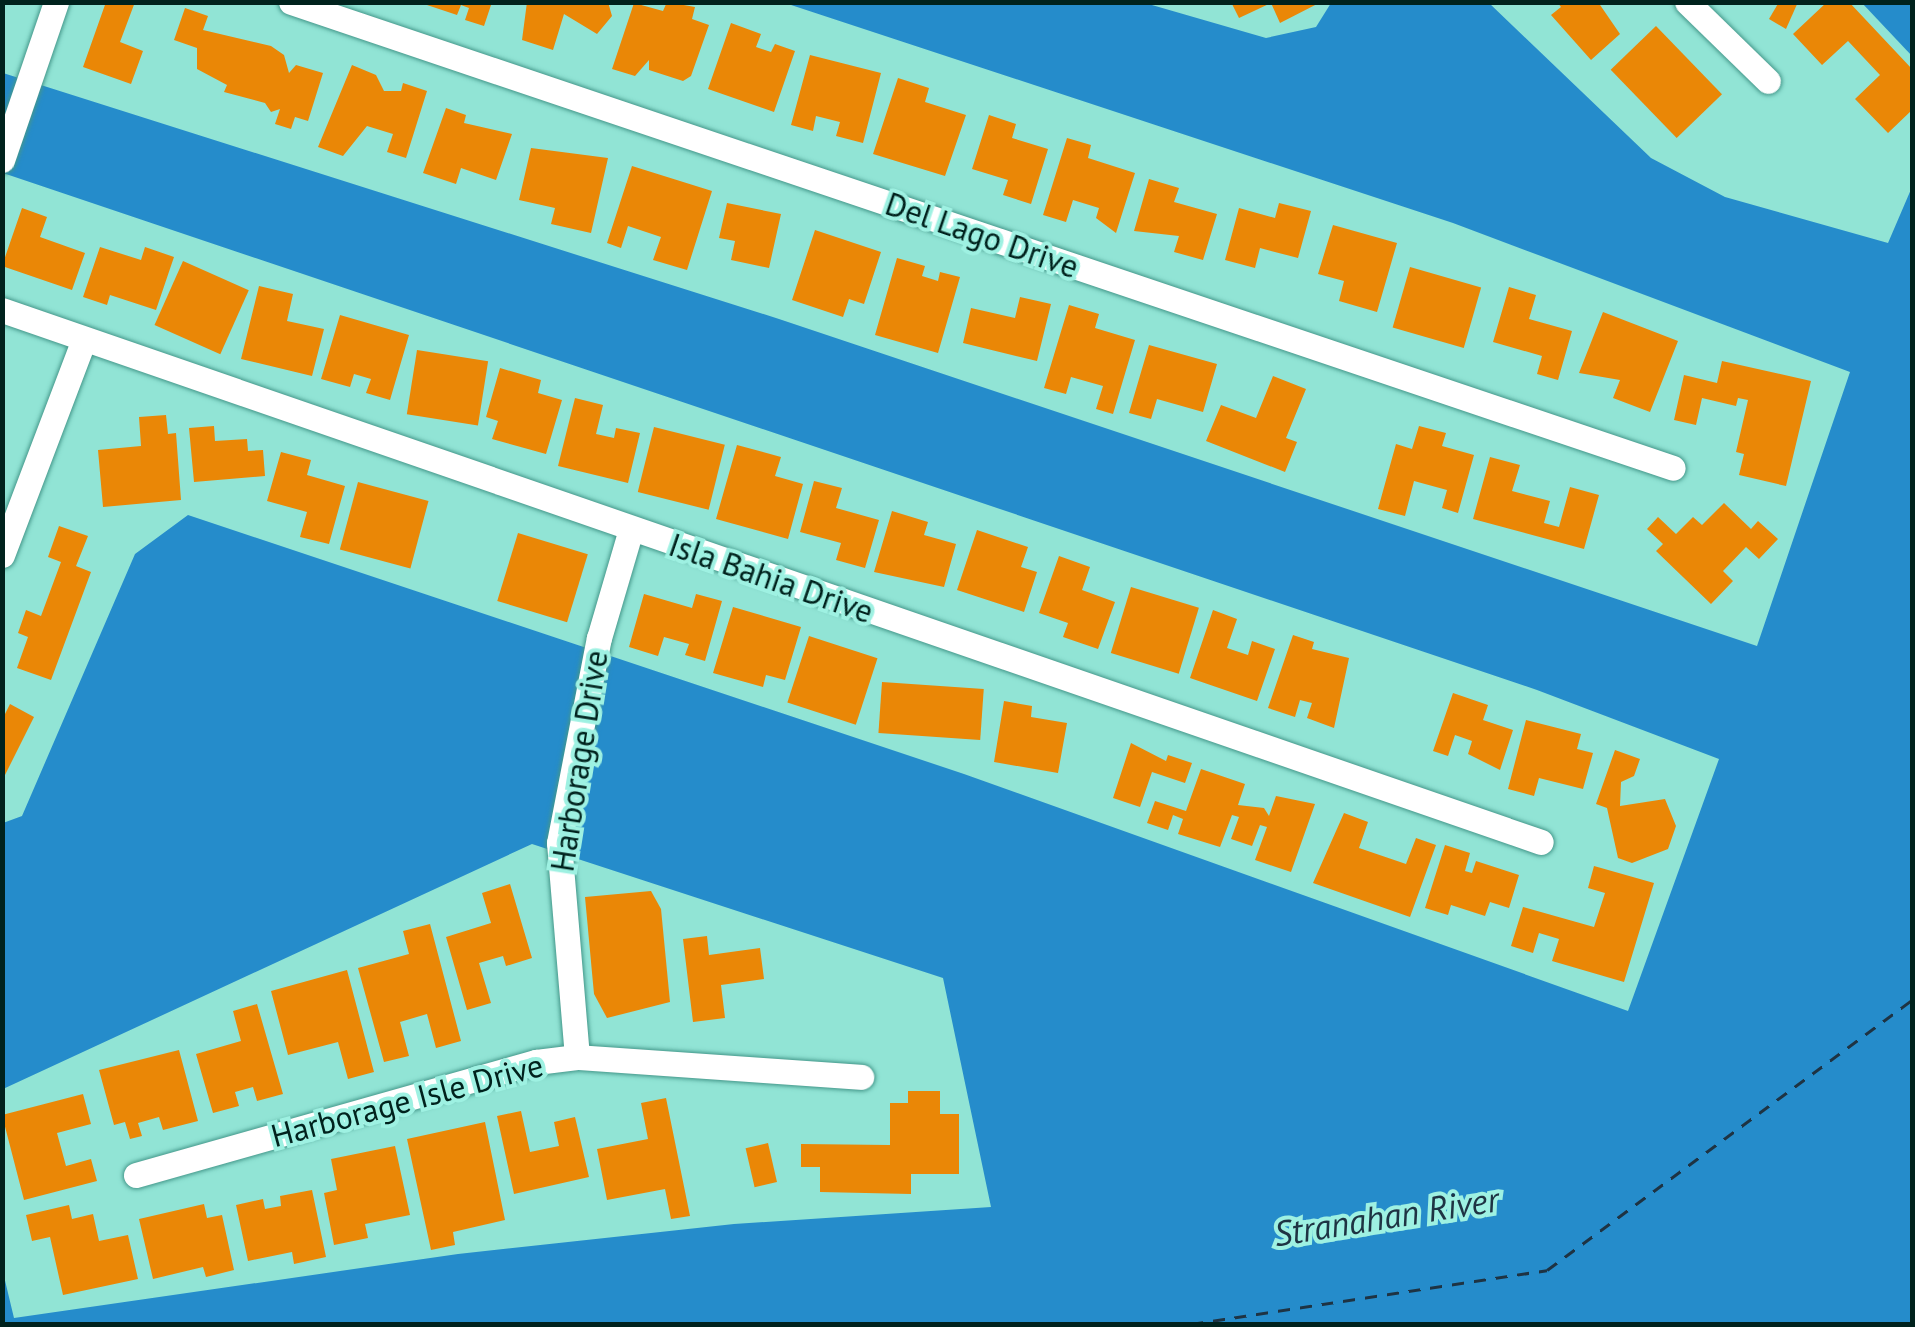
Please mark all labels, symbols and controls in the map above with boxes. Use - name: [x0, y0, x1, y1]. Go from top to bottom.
- street label: Del Lago Drive: [881, 184, 1083, 286]
- street label: Isla Bahia Drive: [664, 525, 878, 631]
- street label: Harborage Drive: [543, 648, 615, 874]
- street label: Harborage Isle Drive: [267, 1045, 547, 1155]
- water label: Stranahan River: [1271, 1178, 1501, 1254]

